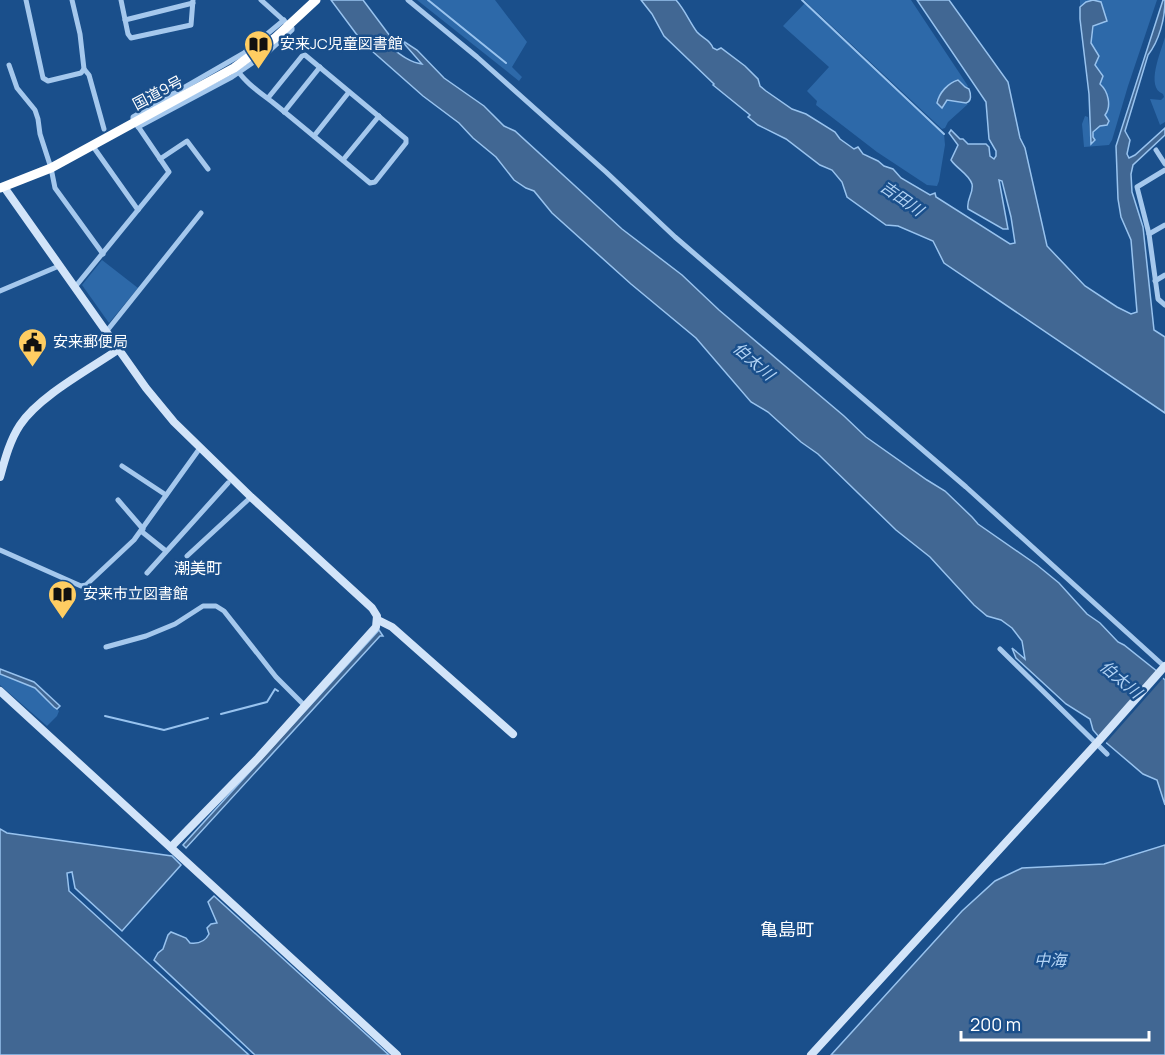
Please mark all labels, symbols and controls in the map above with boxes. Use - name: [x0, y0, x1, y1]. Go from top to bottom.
- library icon: 安来JC児童図書館: [243, 28, 275, 70]
- place label: 安来JC児童図書館: [280, 33, 403, 54]
- street label: 国道9号: [129, 71, 187, 115]
- water label: 吉田川: [876, 175, 930, 222]
- public building icon: 安来郵便局: [16, 326, 48, 368]
- place label: 安来郵便局: [53, 331, 128, 352]
- water label: 伯太川: [729, 337, 781, 386]
- district label: 潮美町: [174, 557, 222, 579]
- library icon: 安来市立図書館: [46, 578, 78, 620]
- place label: 安来市立図書館: [83, 583, 188, 604]
- water label: 伯太川: [1096, 655, 1148, 704]
- district label: 亀島町: [760, 917, 814, 941]
- water label: 中海: [1034, 949, 1069, 971]
- scale bar: [961, 1004, 1148, 1042]
- text: 200 m: [970, 1012, 1021, 1036]

